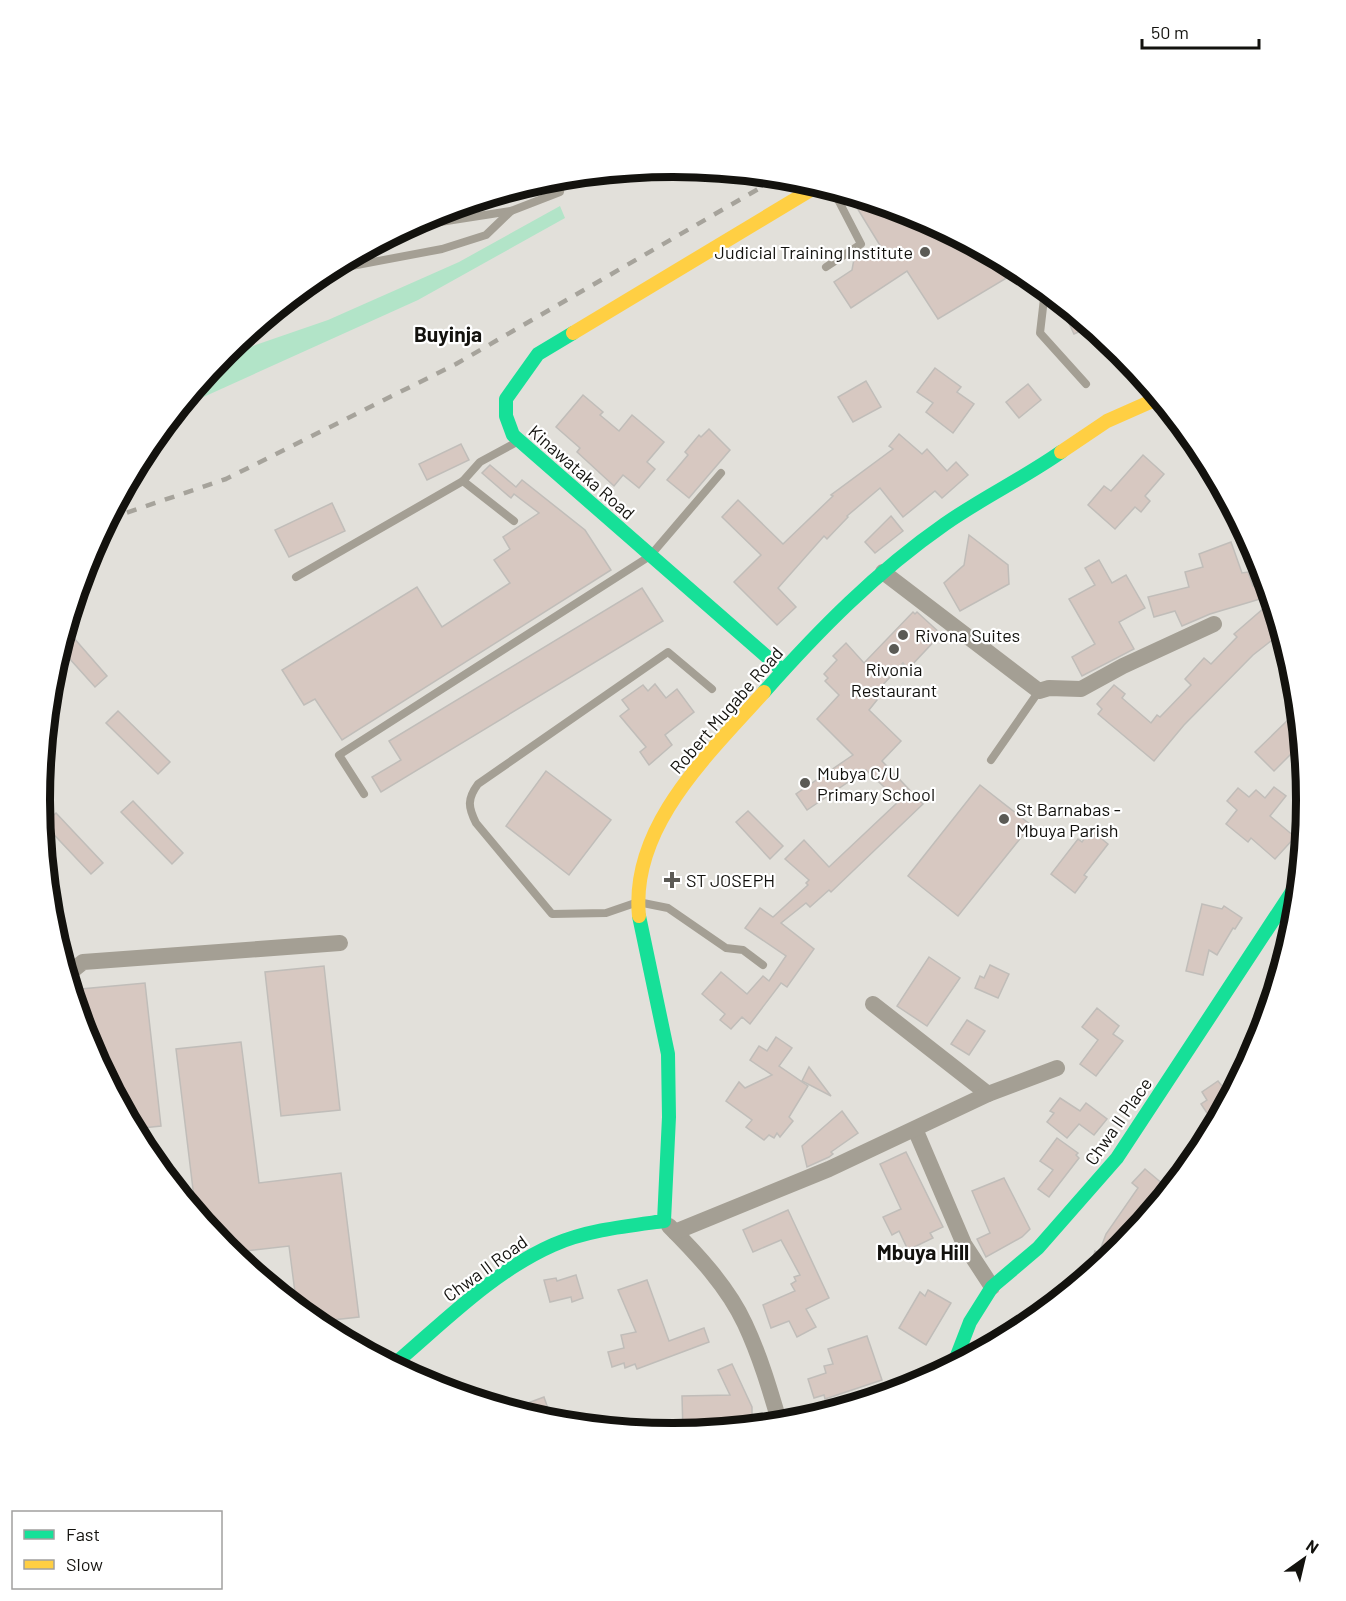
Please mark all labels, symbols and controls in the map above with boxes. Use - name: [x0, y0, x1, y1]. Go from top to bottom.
- scale bar: [1142, 12, 1259, 50]
- text: 50 m: [1151, 21, 1189, 43]
- place label: Judicial Training Institute: [715, 241, 913, 263]
- marker: Judicial Training Institute: [918, 245, 932, 259]
- district label: Buyinja: [414, 321, 482, 346]
- street label: Kinawataka Road: [524, 420, 640, 524]
- place label: Rivona Suites: [915, 624, 1020, 646]
- marker: Rivona Suites: [896, 628, 910, 642]
- street label: Robert Mugabe Road: [665, 642, 787, 778]
- marker: Rivonia Restaurant: [887, 642, 901, 656]
- place label: Rivonia Restaurant: [851, 658, 937, 701]
- place label: Mubya C/U Primary School: [817, 762, 935, 805]
- marker: Mubya C/U Primary School: [798, 776, 812, 790]
- place label: St Barnabas - Mbuya Parish: [1016, 798, 1121, 841]
- marker: St Barnabas - Mbuya Parish: [997, 812, 1011, 826]
- place label: ST JOSEPH: [686, 869, 775, 891]
- marker: ST JOSEPH: [663, 871, 681, 889]
- street label: Chwa II Place: [1080, 1073, 1156, 1169]
- street label: Chwa II Road: [439, 1230, 531, 1306]
- district label: Mbuya Hill: [877, 1239, 969, 1264]
- legend: [12, 1511, 222, 1589]
- text: Fast: [66, 1523, 100, 1545]
- north arrow: [1274, 1529, 1334, 1589]
- text: N: [1303, 1535, 1322, 1557]
- text: Slow: [66, 1553, 103, 1575]

